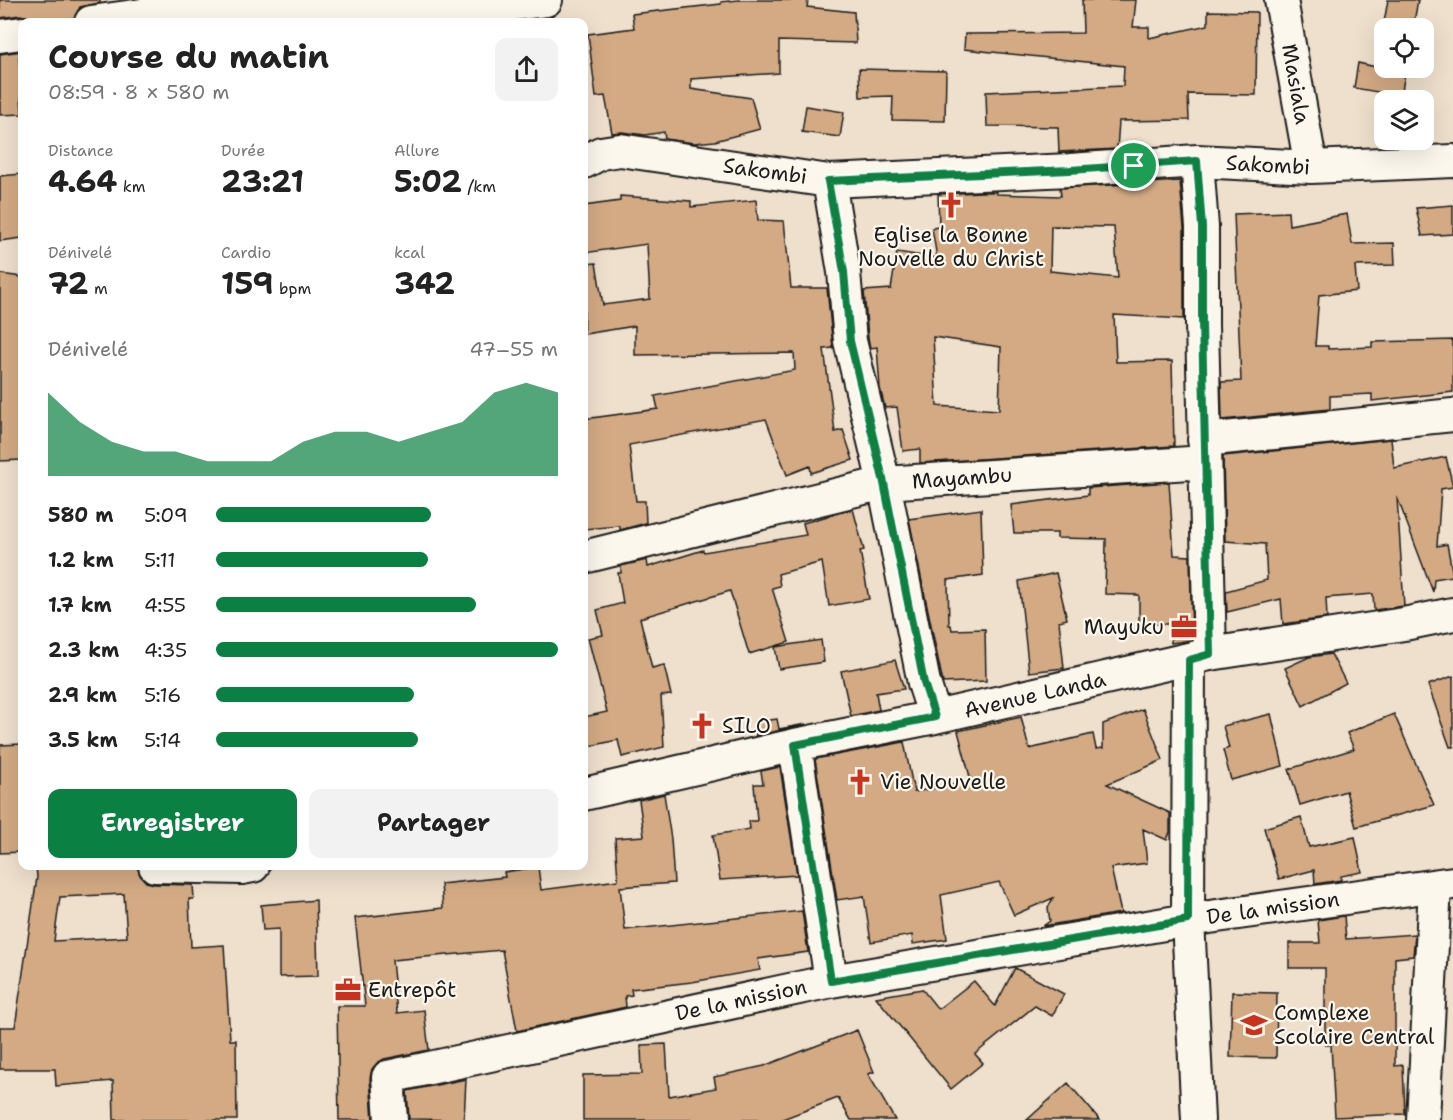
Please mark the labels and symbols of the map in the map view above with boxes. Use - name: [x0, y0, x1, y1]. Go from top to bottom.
- street label: Masiala: [1275, 42, 1317, 126]
- pin: [1108, 140, 1159, 191]
- street label: Sakombi: [1225, 149, 1311, 181]
- street label: Sakombi: [721, 151, 809, 191]
- church icon: Eglise la Bonne Nouvelle du Christ: [936, 190, 966, 220]
- place label: Eglise la Bonne Nouvelle du Christ: [858, 221, 1044, 273]
- street label: Mayambu: [911, 461, 1013, 495]
- office icon: Mayuku: [1169, 612, 1199, 642]
- place label: Mayuku: [1084, 613, 1164, 641]
- street label: Avenue Landa: [961, 665, 1109, 725]
- church icon: SILO: [687, 711, 717, 741]
- place label: SILO: [722, 712, 771, 740]
- church icon: Vie Nouvelle: [845, 767, 875, 797]
- place label: Vie Nouvelle: [880, 768, 1006, 796]
- street label: De la mission: [1205, 885, 1341, 931]
- street label: De la mission: [673, 972, 809, 1028]
- office icon: Entrepôt: [333, 975, 363, 1005]
- place label: Entrepôt: [368, 976, 456, 1004]
- place label: Complexe Scolaire Central: [1274, 999, 1435, 1051]
- school or university icon: Complexe Scolaire Central: [1239, 1010, 1269, 1040]

